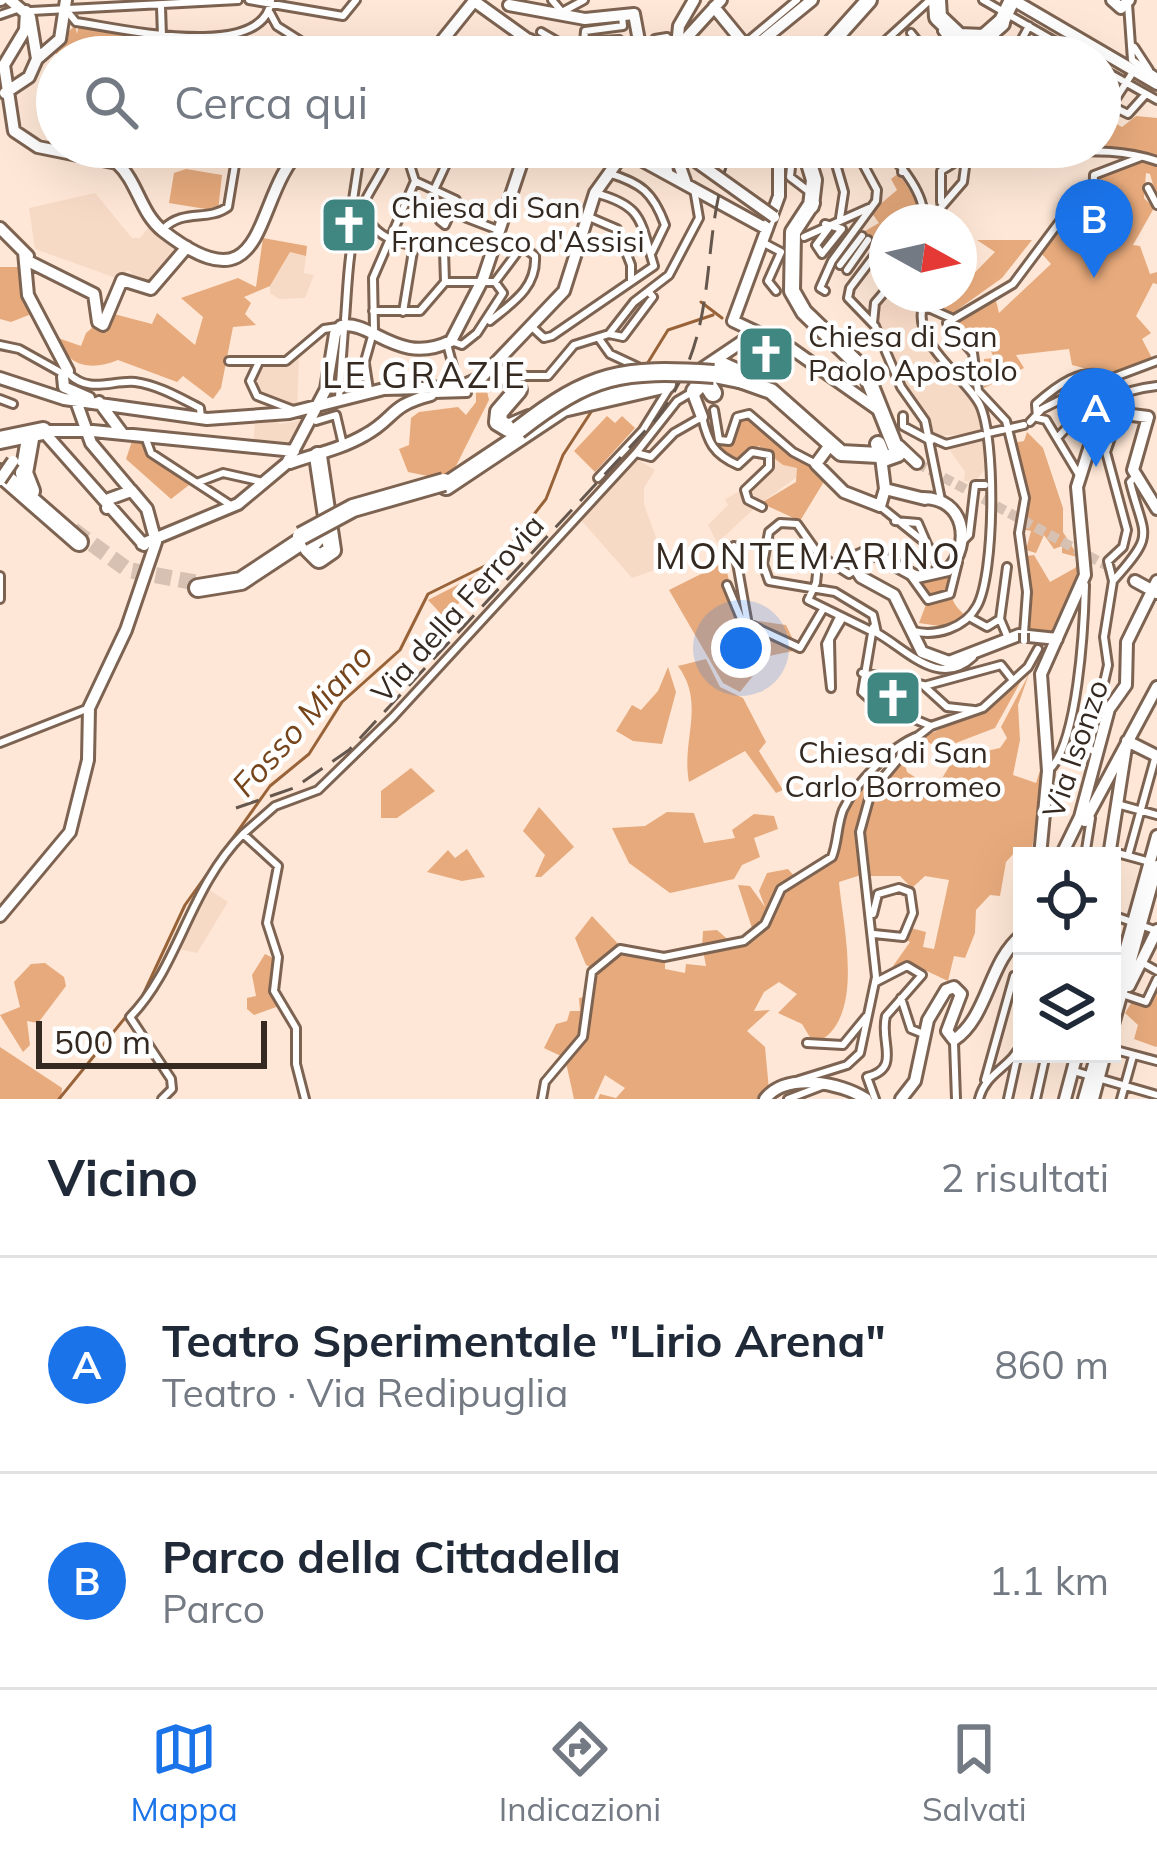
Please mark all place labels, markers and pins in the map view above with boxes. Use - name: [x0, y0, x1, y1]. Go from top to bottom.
- pin: B: [1055, 179, 1133, 278]
- place label: Chiesa di San Francesco d'Assisi: [391, 188, 645, 260]
- church icon: Chiesa di San Francesco d'Assisi: [318, 194, 380, 256]
- place label: Chiesa di San Paolo Apostolo: [808, 317, 1018, 389]
- church icon: Chiesa di San Paolo Apostolo: [735, 323, 797, 385]
- pin: A: [1057, 368, 1135, 467]
- church icon: Chiesa di San Carlo Borromeo: [862, 667, 924, 729]
- place label: Chiesa di San Carlo Borromeo: [784, 733, 1002, 805]

